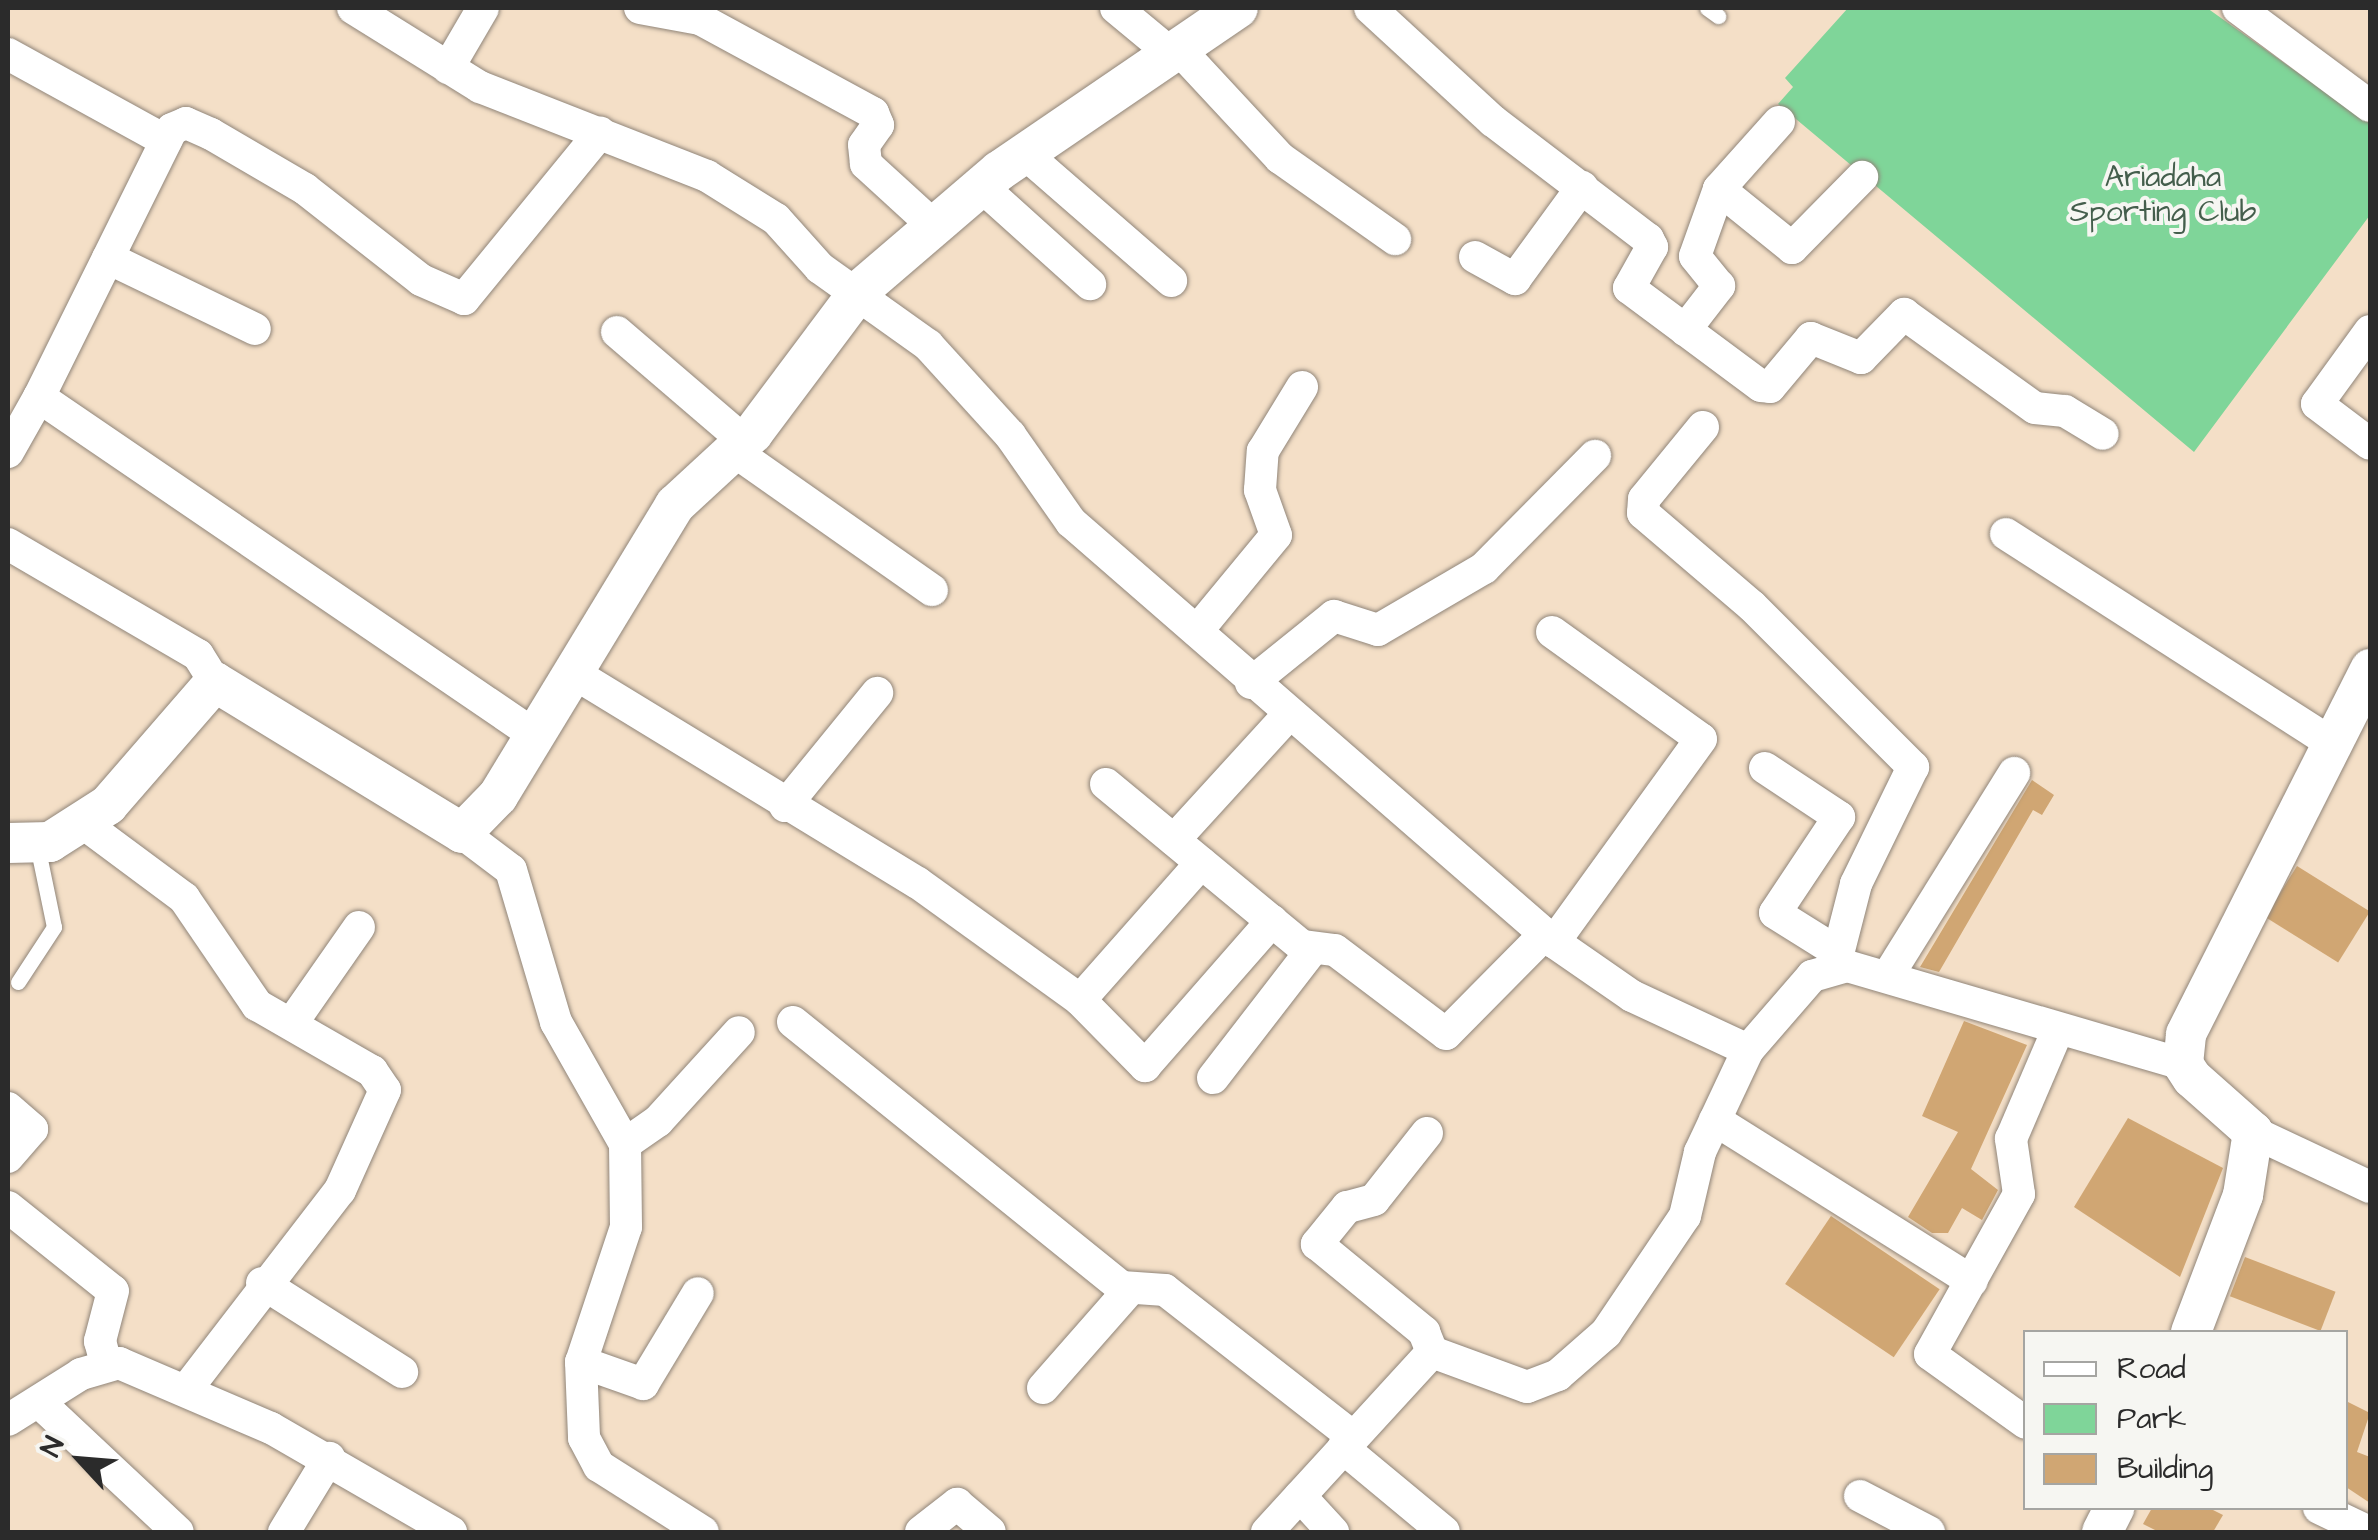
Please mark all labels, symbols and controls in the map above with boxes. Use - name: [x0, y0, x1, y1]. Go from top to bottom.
- park label: Ariadaha Sporting Club: [2070, 159, 2256, 230]
- legend: [2023, 1330, 2348, 1510]
- text: Road: [2117, 1348, 2186, 1390]
- text: Park: [2117, 1398, 2186, 1440]
- north arrow: [30, 1410, 130, 1510]
- text: N: [31, 1430, 74, 1463]
- text: Building: [2117, 1448, 2213, 1490]

